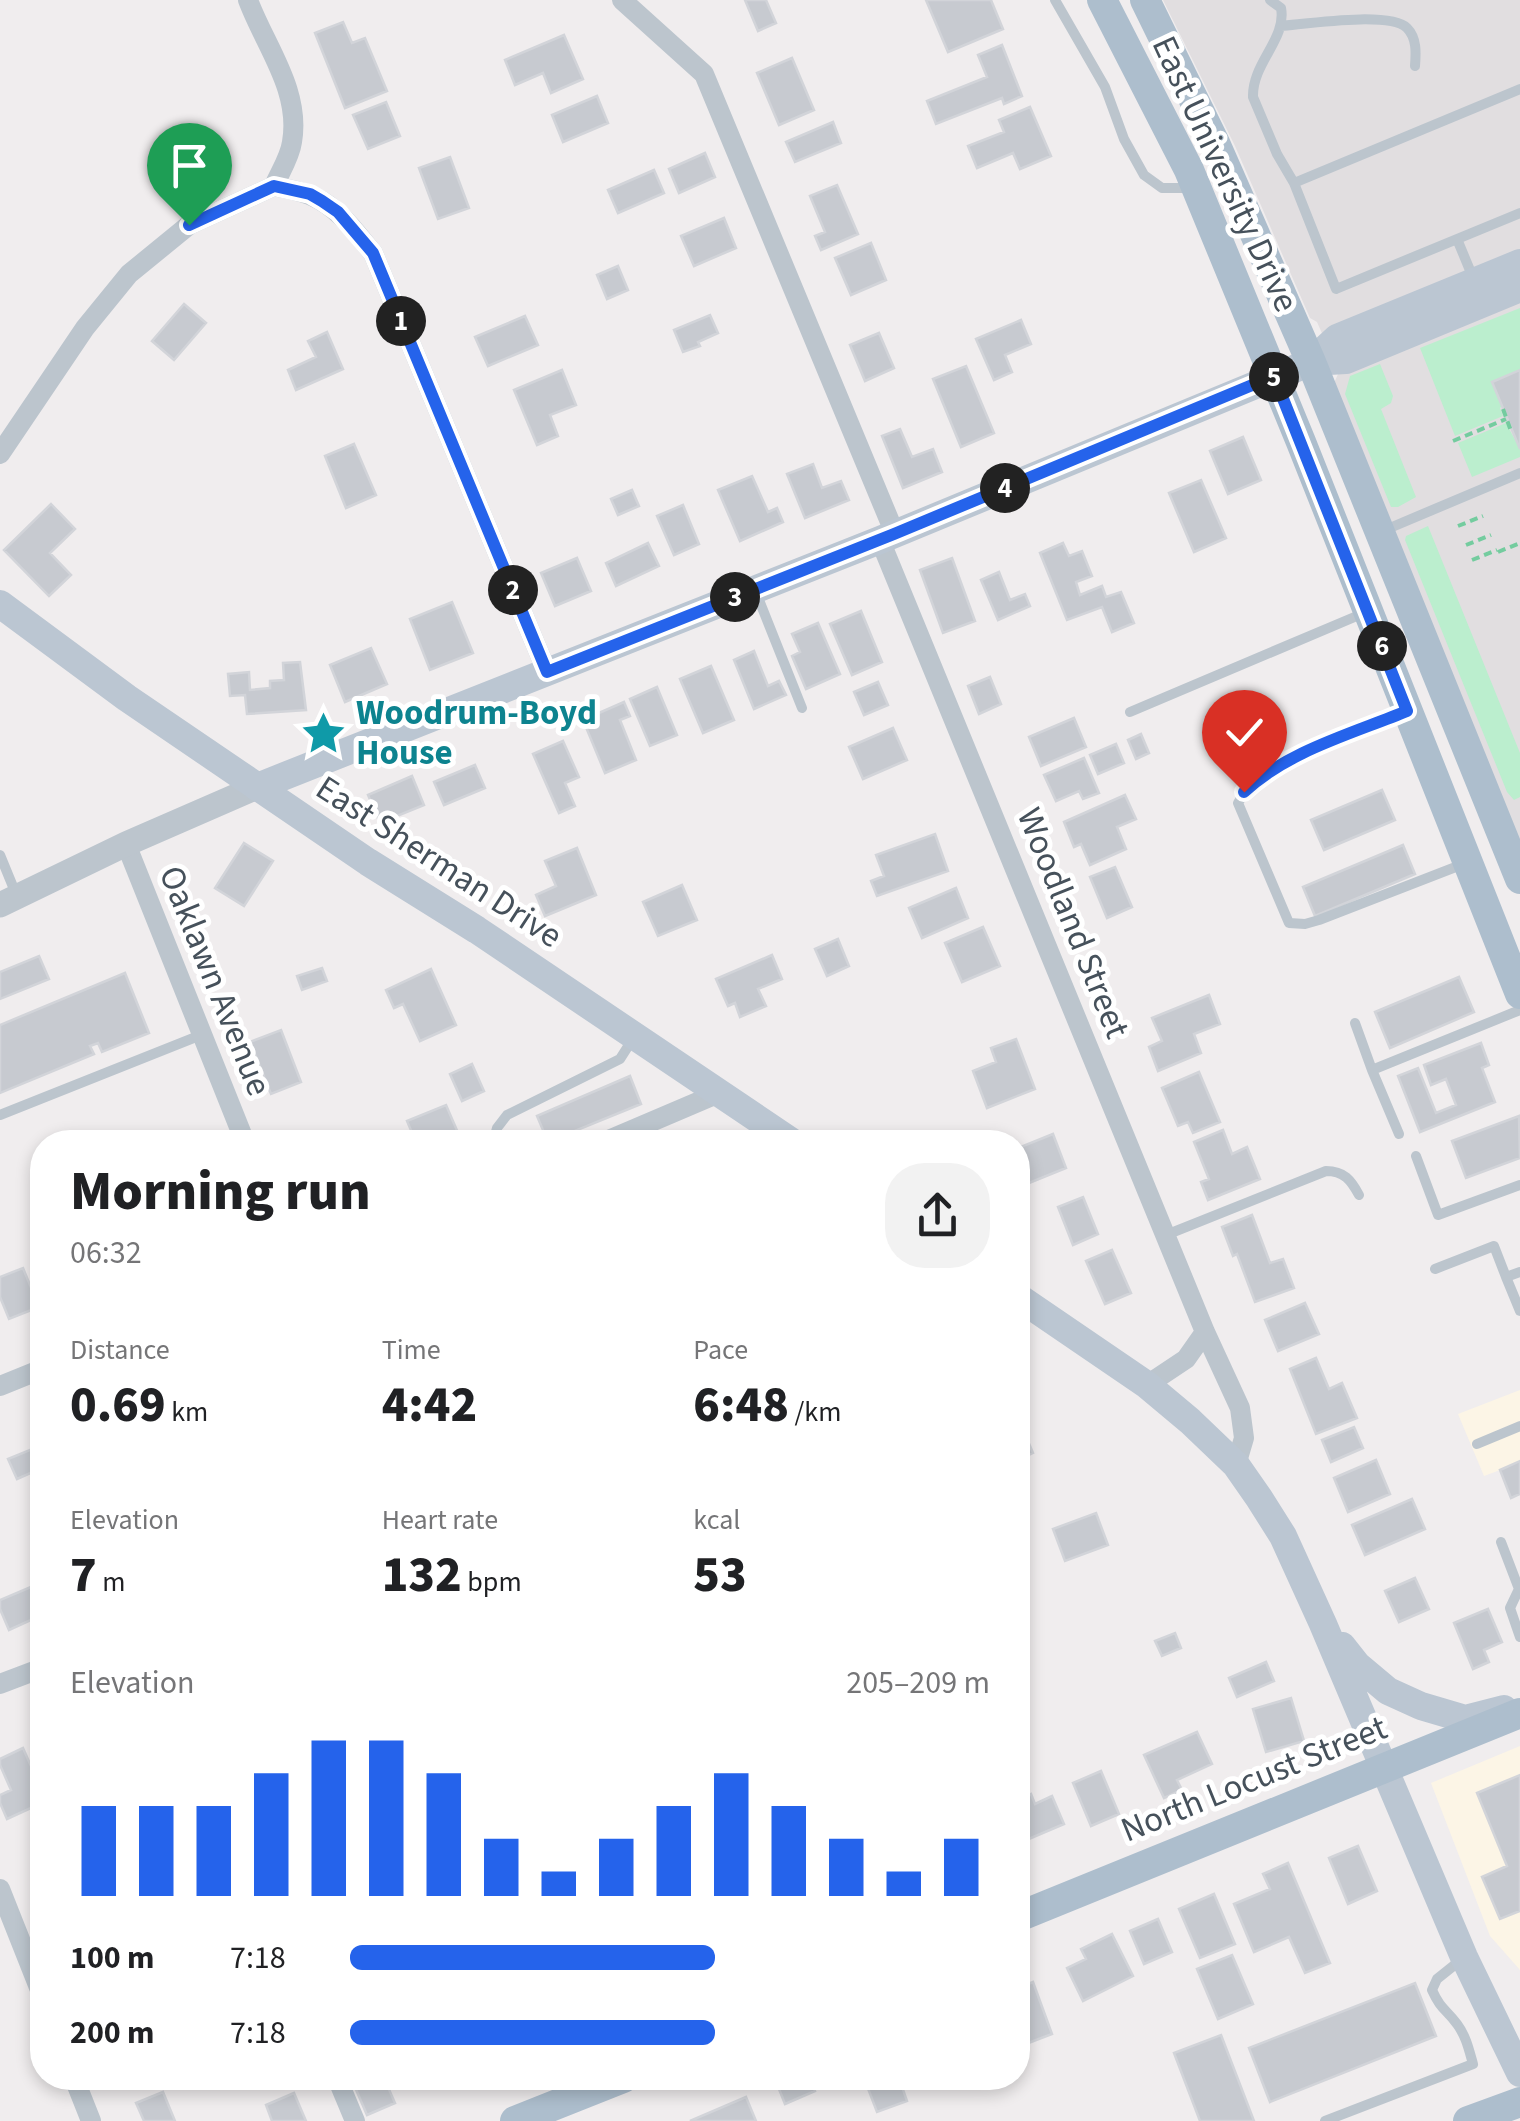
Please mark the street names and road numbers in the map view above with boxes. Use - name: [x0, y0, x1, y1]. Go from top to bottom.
- street label: East University Drive: [1139, 28, 1311, 320]
- street label: East Sherman Drive: [306, 763, 572, 961]
- street label: Woodland Street: [1004, 800, 1142, 1046]
- street label: Oaklawn Avenue: [146, 859, 284, 1103]
- street label: North Locust Street: [1114, 1703, 1395, 1855]

